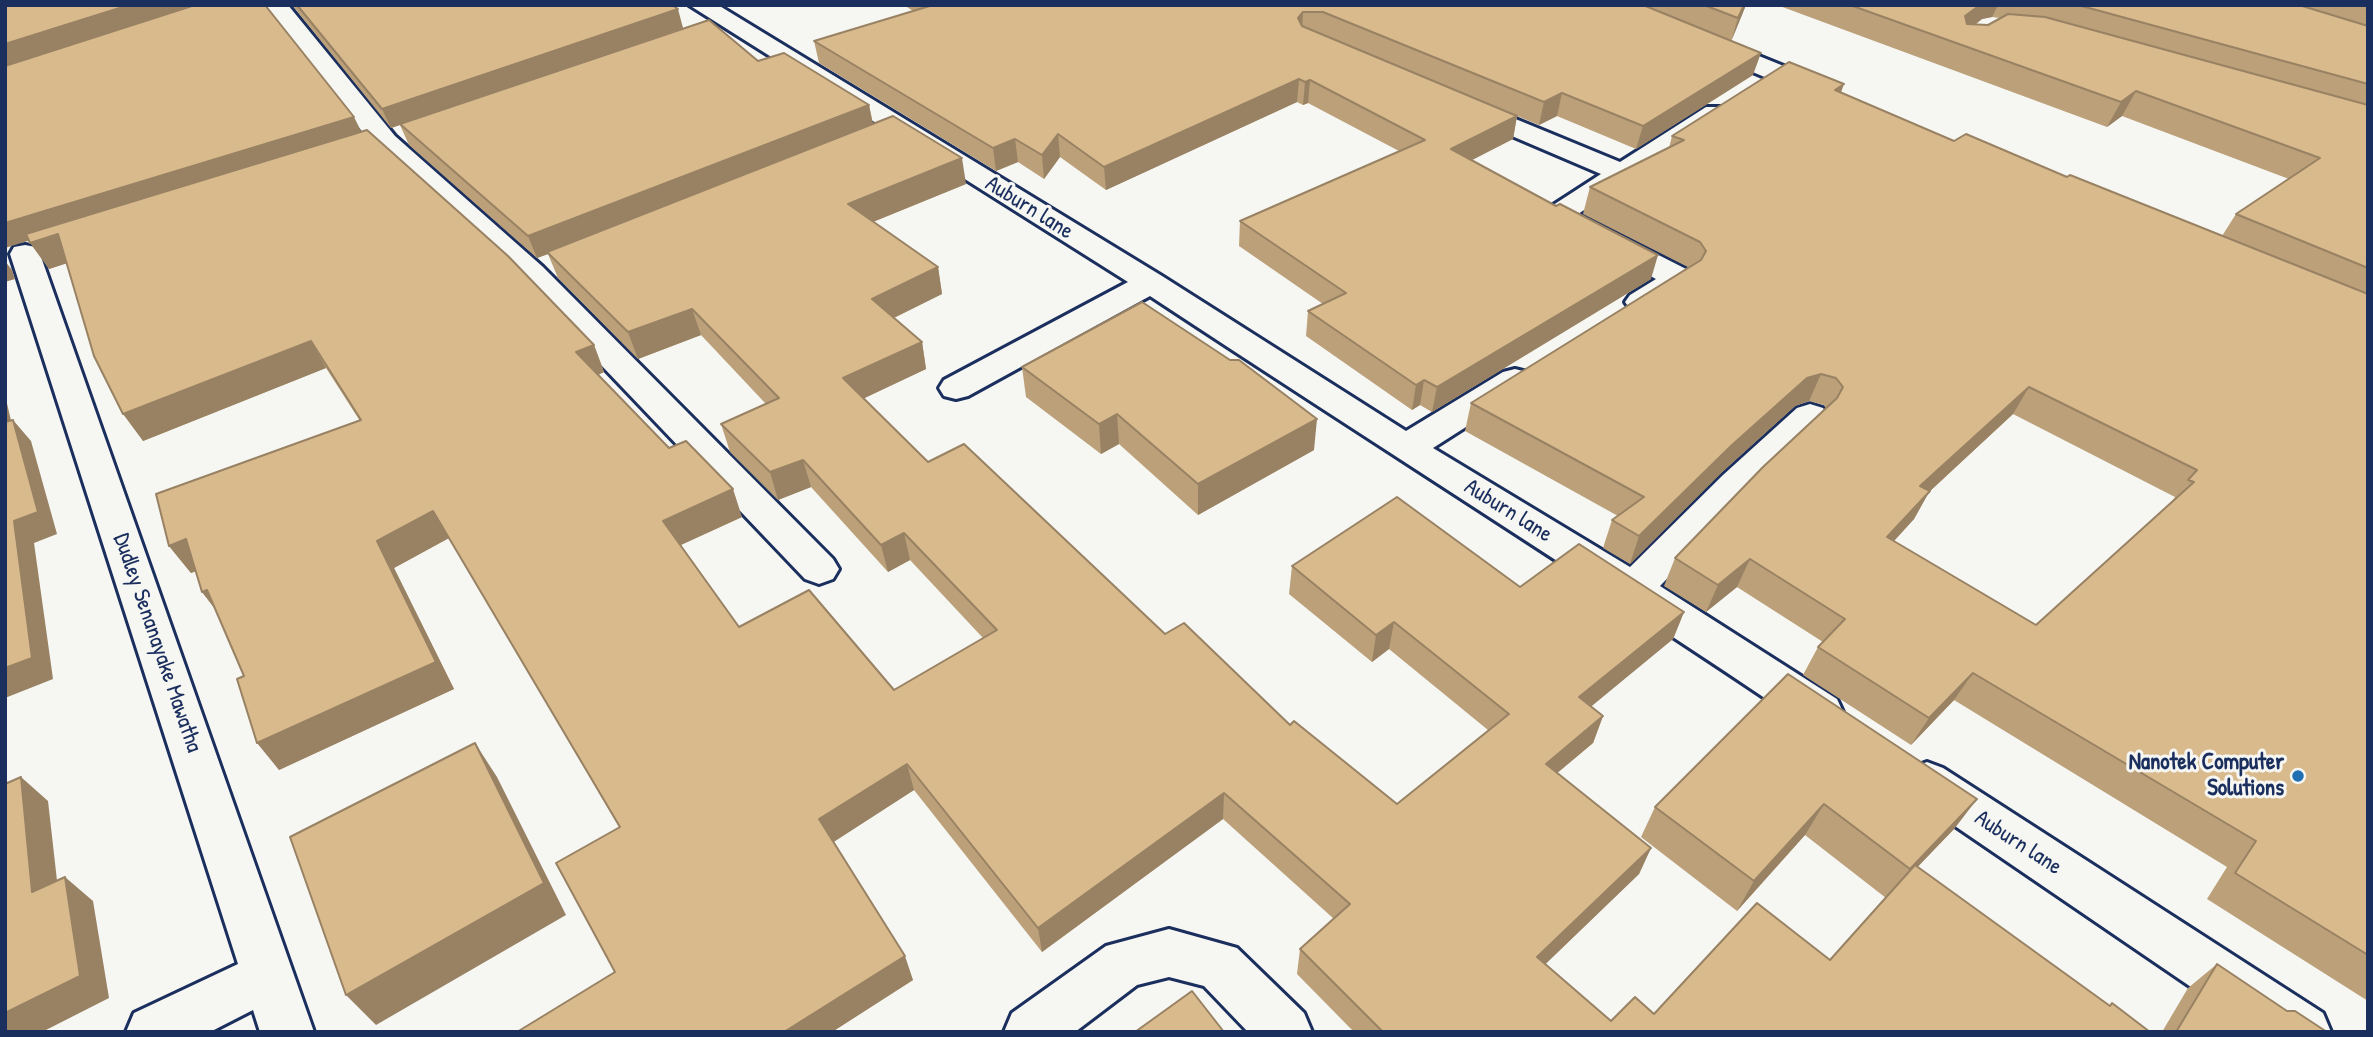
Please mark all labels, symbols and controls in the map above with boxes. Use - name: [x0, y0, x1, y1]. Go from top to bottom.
- street label: Auburn lane: [980, 170, 1078, 246]
- street label: Auburn lane: [1459, 473, 1557, 549]
- street label: Dudley Senanayake Mawatha: [107, 530, 207, 756]
- place label: Nanotek Computer Solutions: [2129, 749, 2284, 803]
- marker: Nanotek Computer Solutions: [2290, 768, 2306, 784]
- street label: Auburn lane: [1969, 805, 2067, 881]

